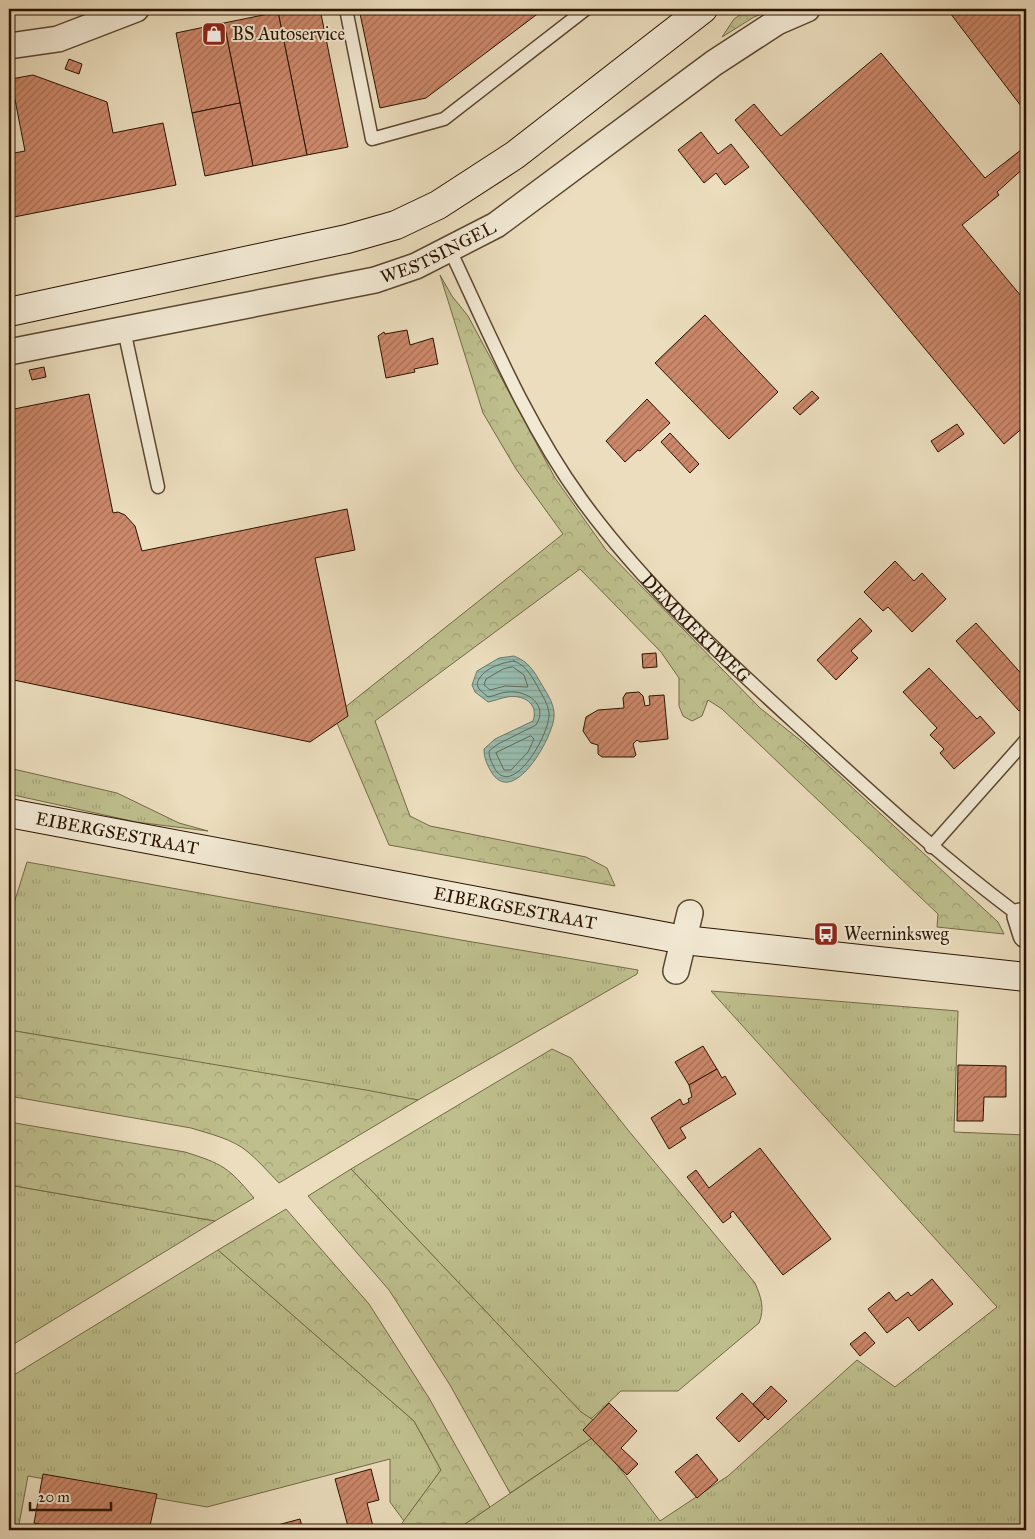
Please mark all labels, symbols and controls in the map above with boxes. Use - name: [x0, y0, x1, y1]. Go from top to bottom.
- shop icon: BS Autoservice: [201, 21, 227, 47]
- place label: BS Autoservice: [232, 23, 345, 45]
- street label: WESTSINGEL: [377, 216, 500, 288]
- street label: DEMMERTWEG: [637, 570, 755, 687]
- street label: EIBERGSESTRAAT: [34, 807, 200, 859]
- street label: EIBERGSESTRAAT: [432, 882, 598, 934]
- bus stop icon: Weerninksweg: [813, 921, 839, 947]
- place label: Weerninksweg: [844, 923, 950, 946]
- scale bar: [30, 1479, 111, 1511]
- text: 20 m: [38, 1488, 70, 1506]

